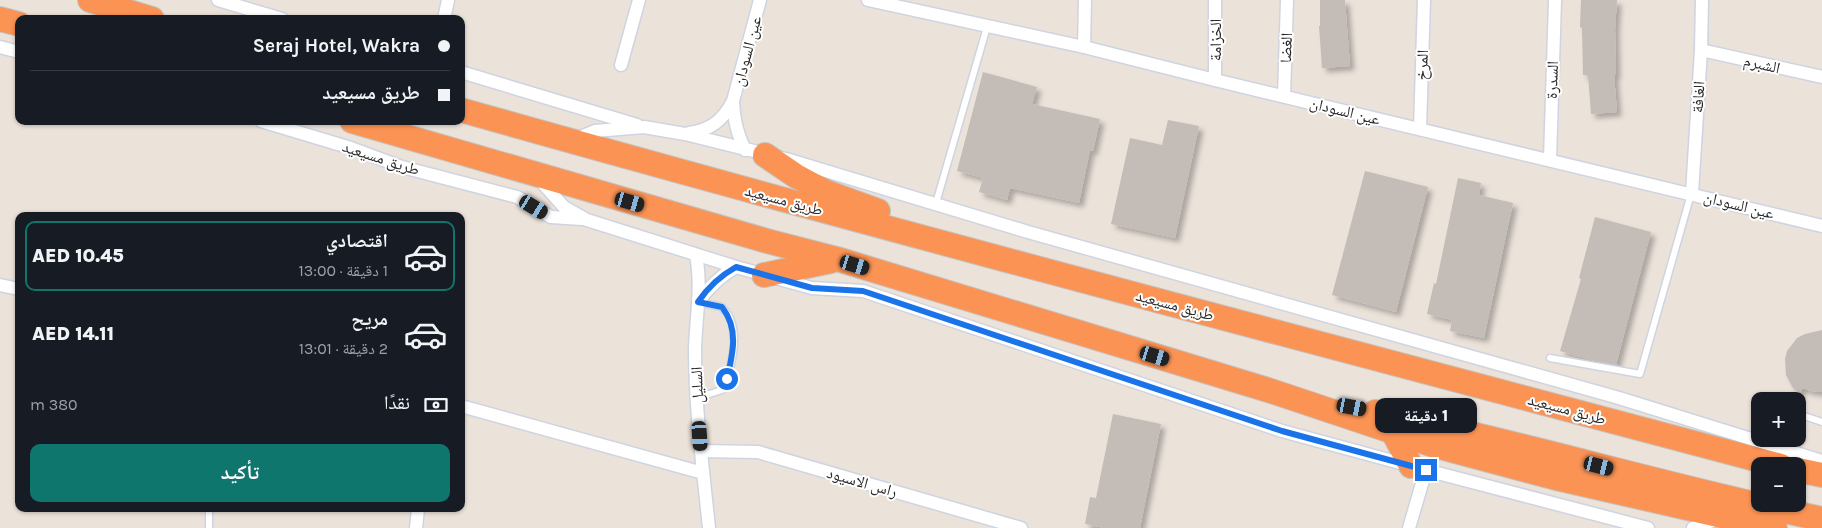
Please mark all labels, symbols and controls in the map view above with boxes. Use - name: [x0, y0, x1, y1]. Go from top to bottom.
- street label: عين السودان: [728, 14, 766, 89]
- street label: الخزامة: [1206, 19, 1225, 61]
- street label: الغضا: [1276, 33, 1296, 63]
- text: Seraj Hotel, Wakra: [253, 35, 420, 57]
- street label: المرخ: [1412, 49, 1433, 81]
- street label: الشبرم: [1742, 51, 1782, 78]
- street label: السدرة: [1542, 61, 1562, 99]
- street label: الغافة: [1687, 80, 1709, 114]
- text: طريق مسيعيد: [322, 82, 420, 104]
- street label: عين السودان: [1307, 93, 1382, 130]
- street label: طريق مسيعيد: [340, 137, 422, 180]
- street label: طريق مسيعيد: [743, 180, 825, 221]
- street label: عين السودان: [1701, 187, 1776, 224]
- car: [613, 191, 646, 213]
- car: [517, 193, 550, 221]
- text: اقتصادي: [326, 230, 388, 252]
- icon: car: [403, 234, 448, 279]
- text: AED 10.45: [32, 245, 124, 267]
- car: [838, 253, 871, 277]
- text: 1 دقيقة · 13:00: [298, 261, 388, 280]
- street label: طريق مسيعيد: [1134, 285, 1216, 326]
- text: مريح: [351, 308, 388, 330]
- icon: car: [403, 312, 448, 357]
- text: AED 14.11: [32, 323, 114, 345]
- text: 2 دقيقة · 13:01: [299, 339, 388, 358]
- car: [1138, 344, 1171, 368]
- street label: السليل: [687, 366, 708, 404]
- route start: [716, 368, 738, 390]
- street label: طريق مسيعيد: [1526, 389, 1608, 430]
- icon: cash: [422, 391, 450, 419]
- text: نقدًا: [384, 392, 410, 414]
- map controls: [1751, 392, 1806, 512]
- button: +: [1751, 392, 1806, 447]
- text: 380 m: [30, 395, 78, 414]
- car: [1335, 397, 1368, 417]
- callout: 1 دقيقة: [1375, 398, 1477, 432]
- text: 1 دقيقة: [1404, 406, 1448, 425]
- car: [691, 421, 708, 451]
- button: تأكيد: [30, 444, 450, 502]
- car: [1582, 455, 1615, 477]
- button: −: [1751, 457, 1806, 512]
- route end: [1415, 459, 1437, 481]
- street label: راس الاسيود: [824, 463, 899, 502]

